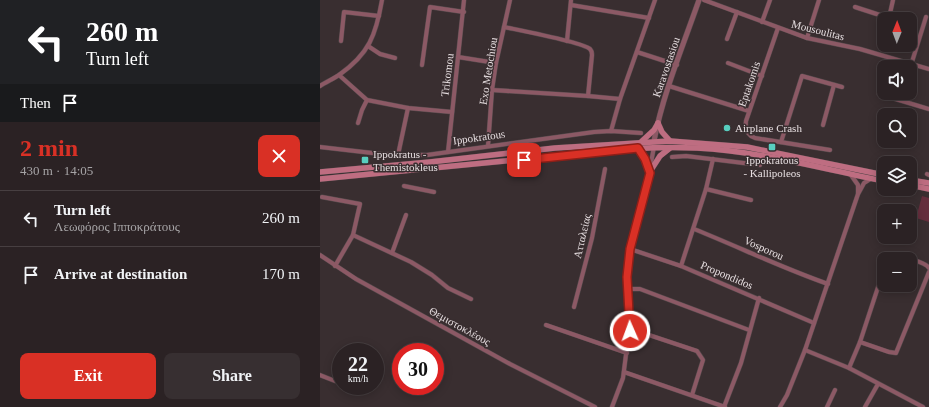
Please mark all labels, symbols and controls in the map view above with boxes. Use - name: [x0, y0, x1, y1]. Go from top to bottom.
- north arrow: [877, 12, 917, 52]
- map controls: [877, 12, 917, 292]
- icon: left: [20, 16, 72, 68]
- text: 260 m: [86, 16, 158, 47]
- street label: Mousoulitas: [790, 18, 846, 42]
- street label: Karavostasiou: [650, 35, 682, 99]
- street label: Exo Metochiou: [477, 36, 499, 106]
- text: Turn left: [86, 49, 149, 69]
- street label: Trikomou: [438, 52, 456, 97]
- street label: Eptakomis: [736, 60, 762, 108]
- button: sound: [877, 60, 917, 100]
- icon: arrive: [59, 92, 81, 114]
- text: Then: [20, 95, 51, 111]
- button: search: [877, 108, 917, 148]
- place label: Airplane Crash: [735, 122, 802, 134]
- marker: Airplane Crash: [722, 123, 732, 133]
- street label: Ippokratous: [452, 127, 506, 147]
- text: 2 min: [20, 135, 78, 161]
- button: close: [258, 135, 300, 177]
- marker: Ippokratous - Kallipoleos: [767, 142, 777, 152]
- pin: [507, 143, 541, 177]
- place label: Ippokratus - Themistokleus: [373, 148, 438, 173]
- icon: arrive: [513, 149, 535, 171]
- place label: Ippokratous - Kallipoleos: [743, 154, 801, 179]
- marker: Ippokratus - Themistokleus: [360, 155, 370, 165]
- button: layers: [877, 156, 917, 196]
- text: 430 m · 14:05: [20, 163, 93, 178]
- text: Turn left: [54, 202, 111, 218]
- button: +: [877, 204, 917, 244]
- icon: left: [20, 208, 42, 230]
- text: 260 m: [262, 210, 300, 226]
- street label: Ατταλείας: [571, 212, 593, 260]
- text: Λεωφόρος Ιπποκράτους: [54, 219, 180, 234]
- street label: Vosporou: [742, 234, 786, 262]
- button: −: [877, 252, 917, 292]
- street label: Propondidos: [699, 259, 755, 291]
- icon: arrive: [20, 264, 42, 286]
- text: Arrive at destination: [54, 266, 187, 282]
- text: 170 m: [262, 266, 300, 282]
- street label: Θεμιστοκλέους: [427, 304, 493, 348]
- position arrow: [609, 310, 651, 352]
- speed limit sign: 30: [392, 343, 444, 395]
- button: Exit: [20, 353, 156, 399]
- button: Share: [164, 353, 300, 399]
- text: 22: [348, 353, 368, 375]
- text: km/h: [348, 373, 368, 384]

